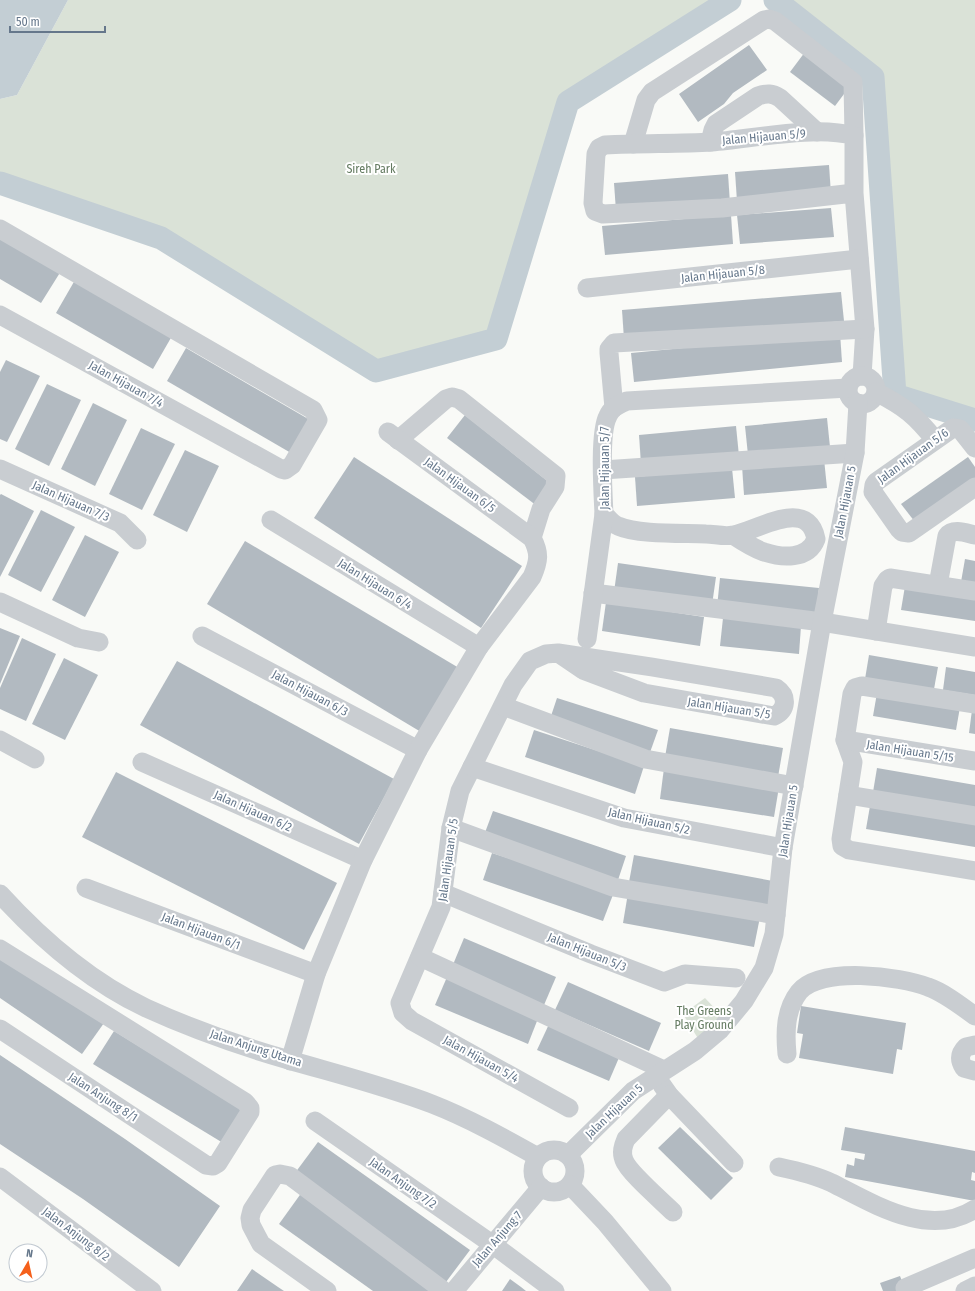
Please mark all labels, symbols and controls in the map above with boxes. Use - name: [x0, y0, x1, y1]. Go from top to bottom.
- scale bar: [10, 8, 105, 34]
- text: 50 m: [16, 15, 40, 29]
- street label: Jalan Hijauan 5/9: [722, 126, 807, 148]
- park label: Sireh Park: [346, 162, 396, 176]
- street label: Jalan Hijauan 5/8: [680, 263, 766, 285]
- street label: Jalan Hijauan 7/4: [86, 358, 166, 410]
- street label: Jalan Hijauan 5/7: [598, 426, 612, 510]
- street label: Jalan Hijauan 5/6: [875, 426, 951, 486]
- street label: Jalan Hijauan 6/5: [422, 455, 499, 516]
- street label: Jalan Hijauan 5: [831, 464, 859, 539]
- street label: Jalan Hijauan 7/3: [30, 478, 112, 524]
- street label: Jalan Hijauan 6/4: [336, 556, 415, 612]
- street label: Jalan Hijauan 6/3: [270, 667, 350, 719]
- street label: Jalan Hijauan 5/5: [687, 695, 772, 722]
- street label: Jalan Hijauan 5/15: [865, 737, 955, 765]
- street label: Jalan Hijauan 5: [775, 783, 801, 858]
- street label: Jalan Hijauan 6/2: [212, 788, 294, 834]
- street label: Jalan Hijauan 5/2: [607, 805, 691, 837]
- street label: Jalan Hijauan 5/5: [435, 817, 461, 902]
- street label: Jalan Hijauan 6/1: [160, 910, 242, 952]
- street label: Jalan Hijauan 5/3: [546, 930, 628, 974]
- park label: The Greens Play Ground: [674, 1004, 734, 1032]
- street label: Jalan Anjung Utama: [208, 1027, 304, 1069]
- street label: Jalan Hijauan 5/4: [441, 1033, 521, 1086]
- street label: Jalan Anjung 8/1: [66, 1069, 140, 1125]
- street label: Jalan Hijauan 5: [582, 1081, 646, 1141]
- street label: Jalan Anjung 7/2: [367, 1155, 439, 1211]
- street label: Jalan Anjung 8/2: [40, 1204, 112, 1264]
- street label: Jalan Anjung 7: [469, 1208, 525, 1270]
- north arrow: [8, 1243, 48, 1283]
- text: N: [25, 1247, 34, 1261]

